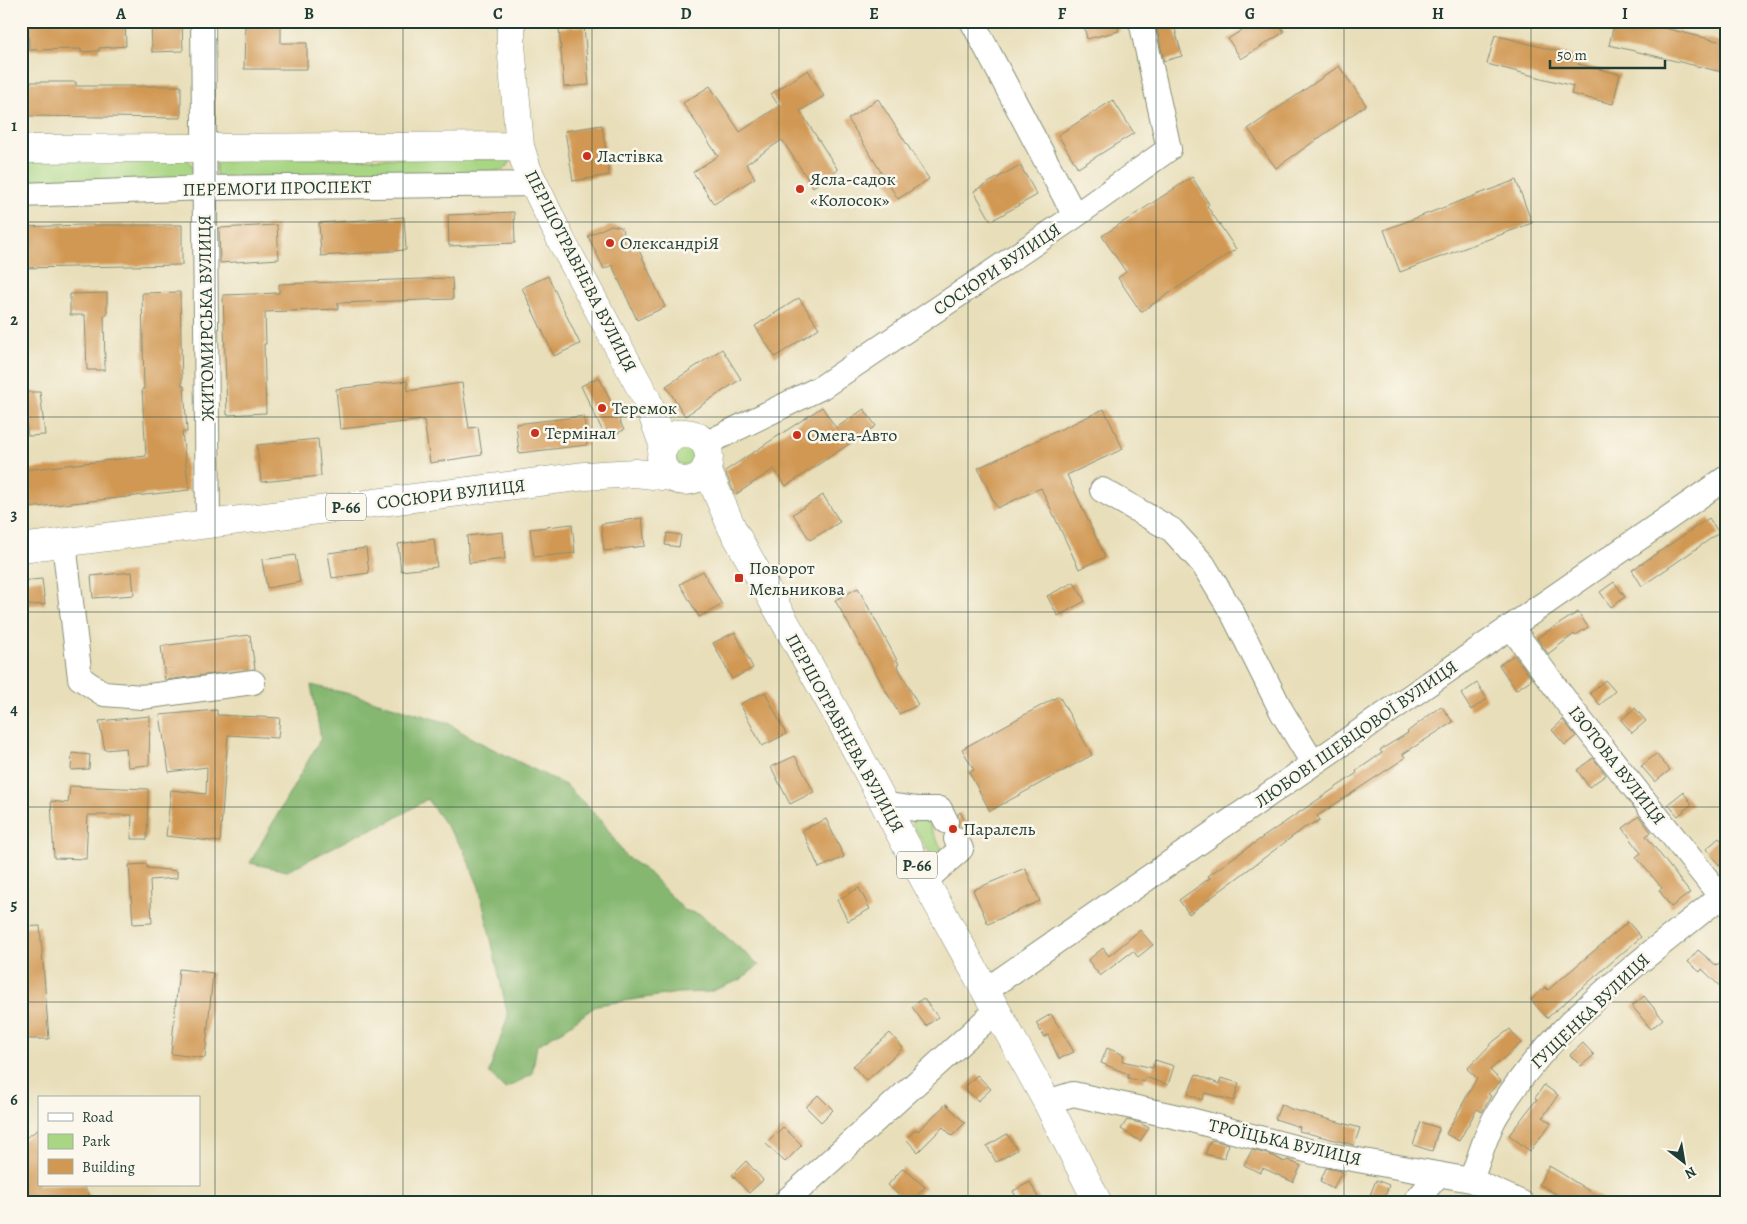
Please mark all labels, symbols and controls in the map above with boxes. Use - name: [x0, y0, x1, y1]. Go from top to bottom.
- text: A: [115, 3, 127, 25]
- text: B: [304, 3, 314, 25]
- text: C: [493, 3, 503, 25]
- text: D: [680, 3, 692, 25]
- text: E: [869, 3, 879, 25]
- text: F: [1058, 3, 1067, 25]
- text: G: [1245, 3, 1255, 25]
- text: H: [1432, 3, 1444, 25]
- text: I: [1622, 3, 1628, 25]
- scale bar: [1550, 38, 1664, 70]
- text: 50 m: [1557, 45, 1587, 65]
- text: 1: [11, 115, 17, 137]
- place label: Ластівка: [597, 144, 664, 168]
- marker: Ластівка: [581, 150, 593, 162]
- street label: ПЕРШОТРАВНЕВА ВУЛИЦЯ: [519, 166, 643, 376]
- place label: Ясла-садок «Колосок»: [810, 167, 896, 212]
- street label: ПЕРЕМОГИ ПРОСПЕКТ: [182, 174, 372, 202]
- marker: Ясла-садок «Колосок»: [794, 183, 806, 195]
- street label: ЖИТОМИРСЬКА ВУЛИЦЯ: [192, 215, 220, 421]
- street label: СОСЮРИ ВУЛИЦЯ: [928, 217, 1066, 321]
- place label: ОлександріЯ: [620, 231, 719, 255]
- marker: ОлександріЯ: [604, 237, 616, 249]
- text: 2: [10, 309, 18, 331]
- place label: Теремок: [612, 396, 677, 420]
- marker: Теремок: [596, 402, 608, 414]
- place label: Термінал: [545, 421, 616, 445]
- place label: Омега-Авто: [807, 423, 897, 447]
- marker: Термінал: [529, 427, 541, 439]
- marker: Омега-Авто: [791, 429, 803, 441]
- street label: СОСЮРИ ВУЛИЦЯ: [375, 473, 527, 515]
- road number: Р-66: [326, 494, 366, 520]
- text: 3: [11, 504, 18, 526]
- place label: Поворот Мельникова: [749, 556, 846, 601]
- marker: Поворот Мельникова: [733, 572, 745, 584]
- street label: ПЕРШОТРАВНЕВА ВУЛИЦЯ: [780, 629, 910, 837]
- street label: ЛЮБОВІ ШЕВЦОВОЇ ВУЛИЦЯ: [1250, 655, 1462, 813]
- text: 4: [10, 699, 18, 721]
- street label: ІЗОТОВА ВУЛИЦЯ: [1563, 701, 1671, 829]
- place label: Паралель: [963, 817, 1036, 841]
- marker: Паралель: [947, 823, 959, 835]
- road number: Р-66: [897, 852, 937, 878]
- text: 5: [11, 894, 18, 916]
- street label: ГУЩЕНКА ВУЛИЦЯ: [1525, 948, 1655, 1074]
- text: 6: [10, 1089, 18, 1111]
- legend: [38, 1096, 200, 1186]
- text: Road: [82, 1107, 114, 1127]
- street label: ТРОЇЦЬКА ВУЛИЦЯ: [1206, 1113, 1364, 1171]
- text: Park: [82, 1131, 111, 1151]
- north arrow: [1660, 1136, 1710, 1186]
- text: Building: [82, 1157, 135, 1177]
- text: N: [1681, 1162, 1700, 1183]

